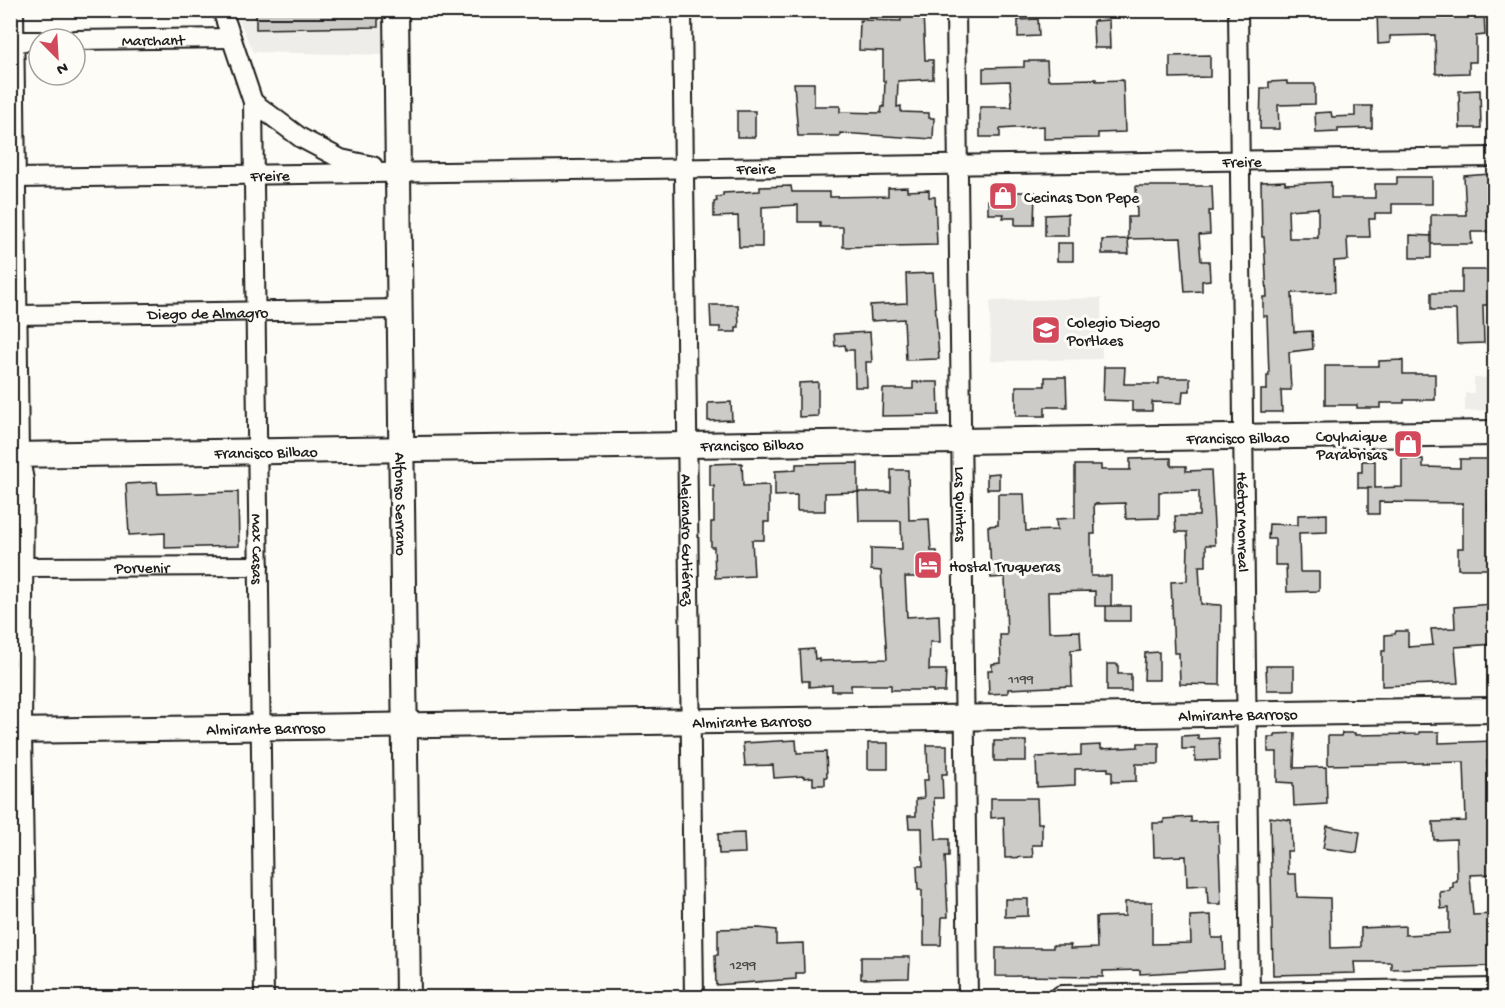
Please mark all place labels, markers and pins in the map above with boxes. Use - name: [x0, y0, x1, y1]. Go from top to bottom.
- shop icon: Cecinas Don Pepe: [987, 180, 1019, 212]
- place label: Cecinas Don Pepe: [1024, 190, 1140, 209]
- school or university icon: Colegio Diego Portlaes: [1030, 314, 1062, 346]
- place label: Colegio Diego Portlaes: [1066, 315, 1160, 352]
- shop icon: Coyhaique Parabrisas: [1392, 428, 1424, 460]
- place label: Coyhaique Parabrisas: [1316, 429, 1388, 466]
- hotel icon: Hostal Truqueras: [912, 549, 944, 581]
- place label: Hostal Truqueras: [949, 559, 1061, 578]

